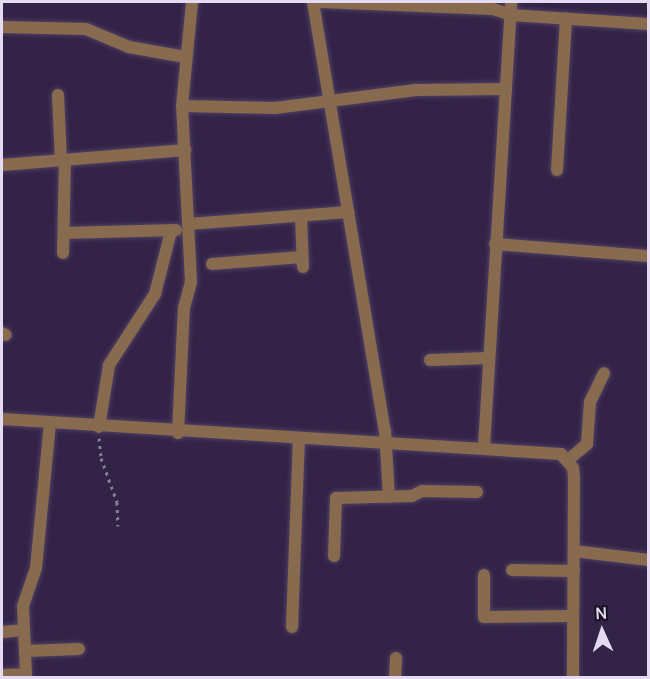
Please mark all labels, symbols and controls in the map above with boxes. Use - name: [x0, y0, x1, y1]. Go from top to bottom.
- north arrow: [572, 601, 632, 661]
- text: N: [595, 602, 607, 624]

